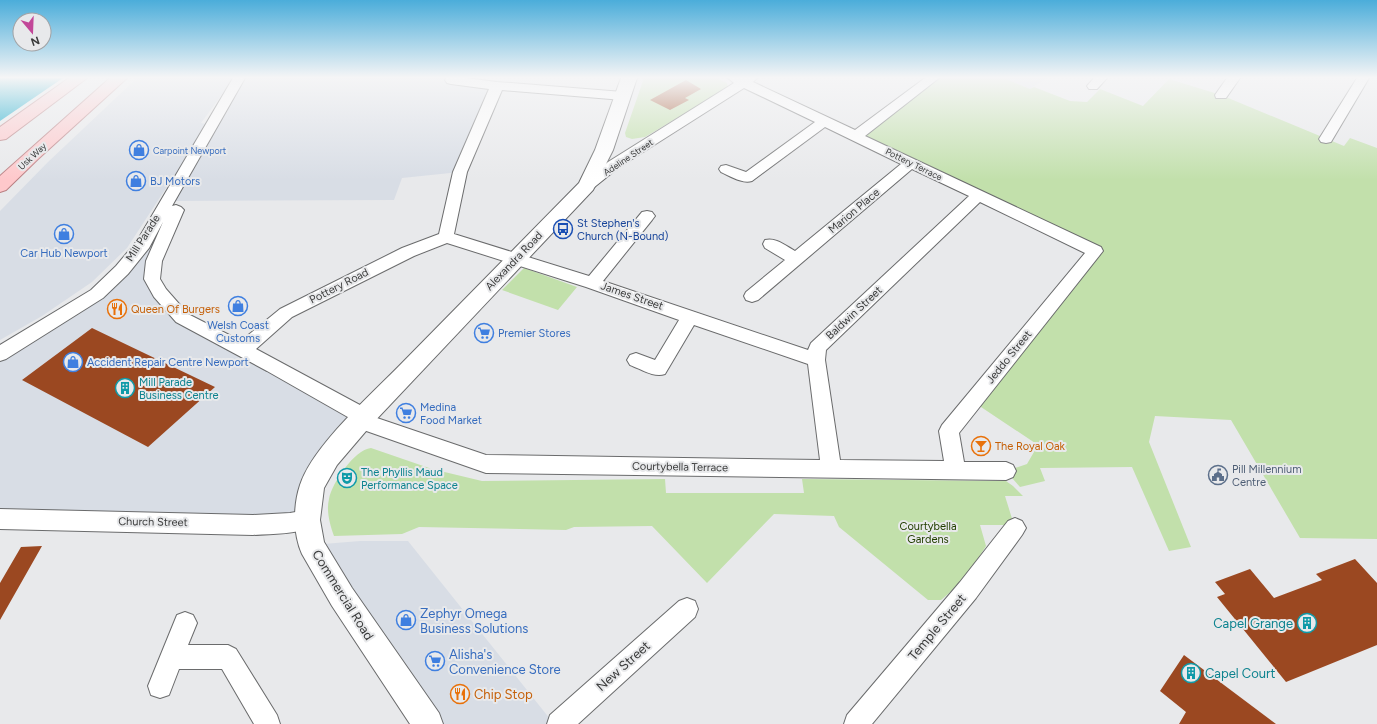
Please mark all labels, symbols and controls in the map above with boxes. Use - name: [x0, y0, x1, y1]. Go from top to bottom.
- north arrow: [12, 12, 52, 52]
- text: N: [29, 33, 41, 49]
- street label: Adeline Street: [601, 136, 655, 178]
- shop icon: Carpoint Newport: [128, 139, 150, 161]
- street label: Usk Way: [16, 140, 49, 172]
- place label: Carpoint Newport: [153, 145, 227, 156]
- street label: Pottery Terrace: [884, 146, 944, 183]
- shop icon: BJ Motors: [125, 170, 147, 192]
- place label: BJ Motors: [150, 175, 200, 188]
- street label: Marion Place: [826, 186, 882, 236]
- street label: Mill Parade: [123, 212, 163, 264]
- place label: St Stephen's Church (N-Bound): [577, 217, 669, 243]
- bus stop icon: St Stephen's Church (N-Bound): [552, 218, 574, 240]
- shop icon: Car Hub Newport: [53, 223, 75, 245]
- street label: Alexandra Road: [483, 229, 545, 293]
- place label: Car Hub Newport: [20, 247, 108, 260]
- street label: Pottery Road: [307, 266, 371, 306]
- street label: James Street: [599, 279, 665, 313]
- street label: Baldwin Street: [823, 284, 885, 342]
- shop icon: Welsh Coast Customs: [227, 295, 249, 317]
- restaurant icon: Queen Of Burgers: [106, 298, 128, 320]
- place label: Queen Of Burgers: [131, 303, 220, 316]
- place label: Welsh Coast Customs: [207, 319, 269, 345]
- supermarket icon: Premier Stores: [473, 322, 495, 344]
- place label: Premier Stores: [498, 327, 571, 340]
- street label: Jeddo Street: [984, 328, 1034, 386]
- shop icon: Accident Repair Centre Newport: [62, 351, 84, 373]
- place label: Accident Repair Centre Newport: [87, 356, 249, 369]
- place label: Mill Parade Business Centre: [139, 376, 219, 402]
- building icon: Mill Parade Business Centre: [114, 377, 136, 399]
- place label: Medina Food Market: [420, 401, 482, 427]
- supermarket icon: Medina Food Market: [395, 402, 417, 424]
- bar icon: The Royal Oak: [970, 435, 992, 457]
- place label: The Royal Oak: [995, 440, 1066, 453]
- street label: Courtybella Terrace: [632, 460, 728, 474]
- place label: Pill Millennium Centre: [1232, 463, 1302, 489]
- public building icon: Pill Millennium Centre: [1207, 464, 1229, 486]
- place label: The Phyllis Maud Performance Space: [361, 466, 458, 492]
- theatre icon: The Phyllis Maud Performance Space: [336, 467, 358, 489]
- street label: Church Street: [118, 515, 188, 529]
- park label: Courtybella Gardens: [899, 520, 957, 546]
- street label: Commercial Road: [309, 547, 377, 643]
- street label: Temple Street: [905, 591, 969, 663]
- place label: Zephyr Omega Business Solutions: [420, 606, 528, 636]
- shop icon: Zephyr Omega Business Solutions: [395, 609, 417, 631]
- building icon: Capel Grange: [1296, 612, 1318, 634]
- place label: Capel Grange: [1213, 616, 1293, 631]
- street label: New Street: [593, 638, 653, 694]
- place label: Alisha's Convenience Store: [449, 647, 561, 677]
- supermarket icon: Alisha's Convenience Store: [424, 650, 446, 672]
- building icon: Capel Court: [1180, 662, 1202, 684]
- place label: Capel Court: [1205, 666, 1275, 681]
- restaurant icon: Chip Stop: [449, 683, 471, 705]
- place label: Chip Stop: [474, 687, 533, 702]

